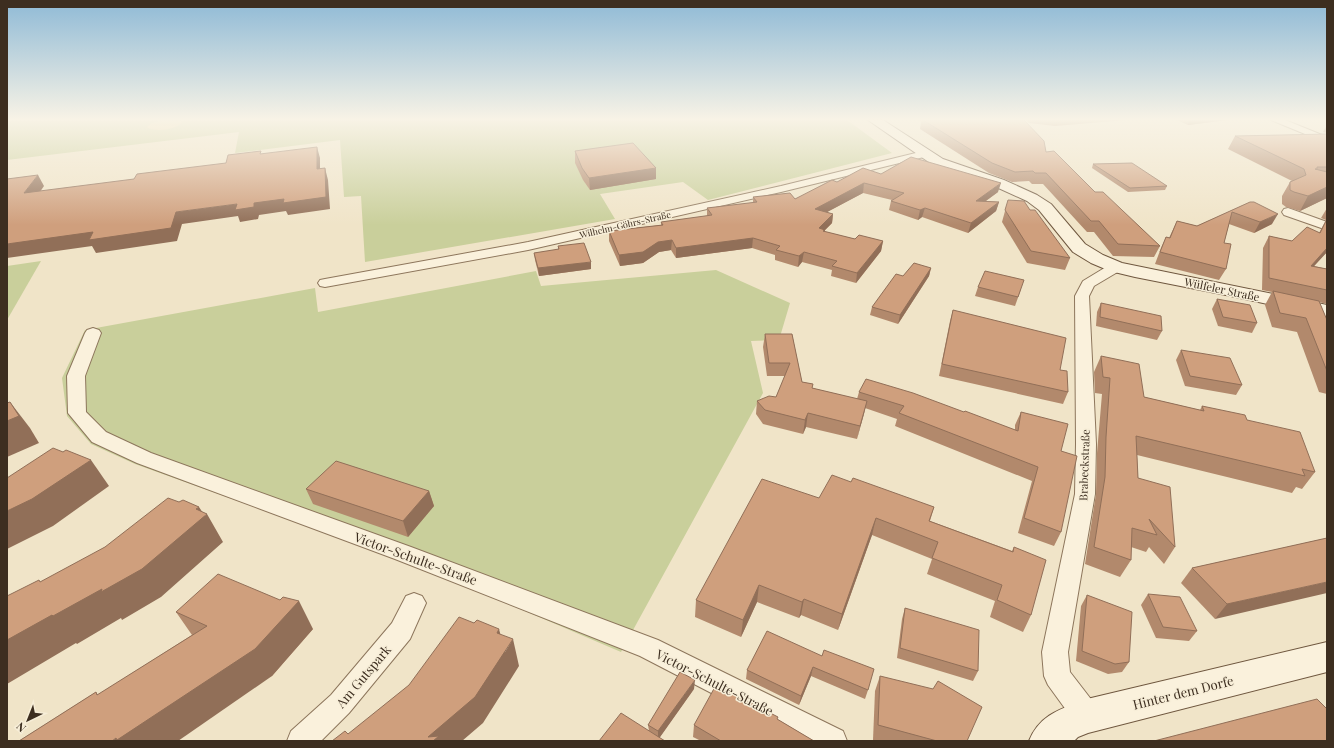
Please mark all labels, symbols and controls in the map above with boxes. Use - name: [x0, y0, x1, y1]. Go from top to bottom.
- street label: Wilhelm-Göhrs-Straße: [577, 208, 672, 241]
- street label: Wülfeler Straße: [1182, 274, 1261, 304]
- street label: Brabeckstraße: [1075, 429, 1093, 501]
- street label: Victor-Schulte-Straße: [351, 528, 480, 588]
- street label: Am Gutspark: [331, 640, 395, 712]
- street label: Victor-Schulte-Straße: [653, 645, 777, 719]
- street label: Hinter dem Dorfe: [1131, 671, 1236, 713]
- north arrow: [8, 700, 48, 740]
- text: N: [13, 719, 29, 736]

